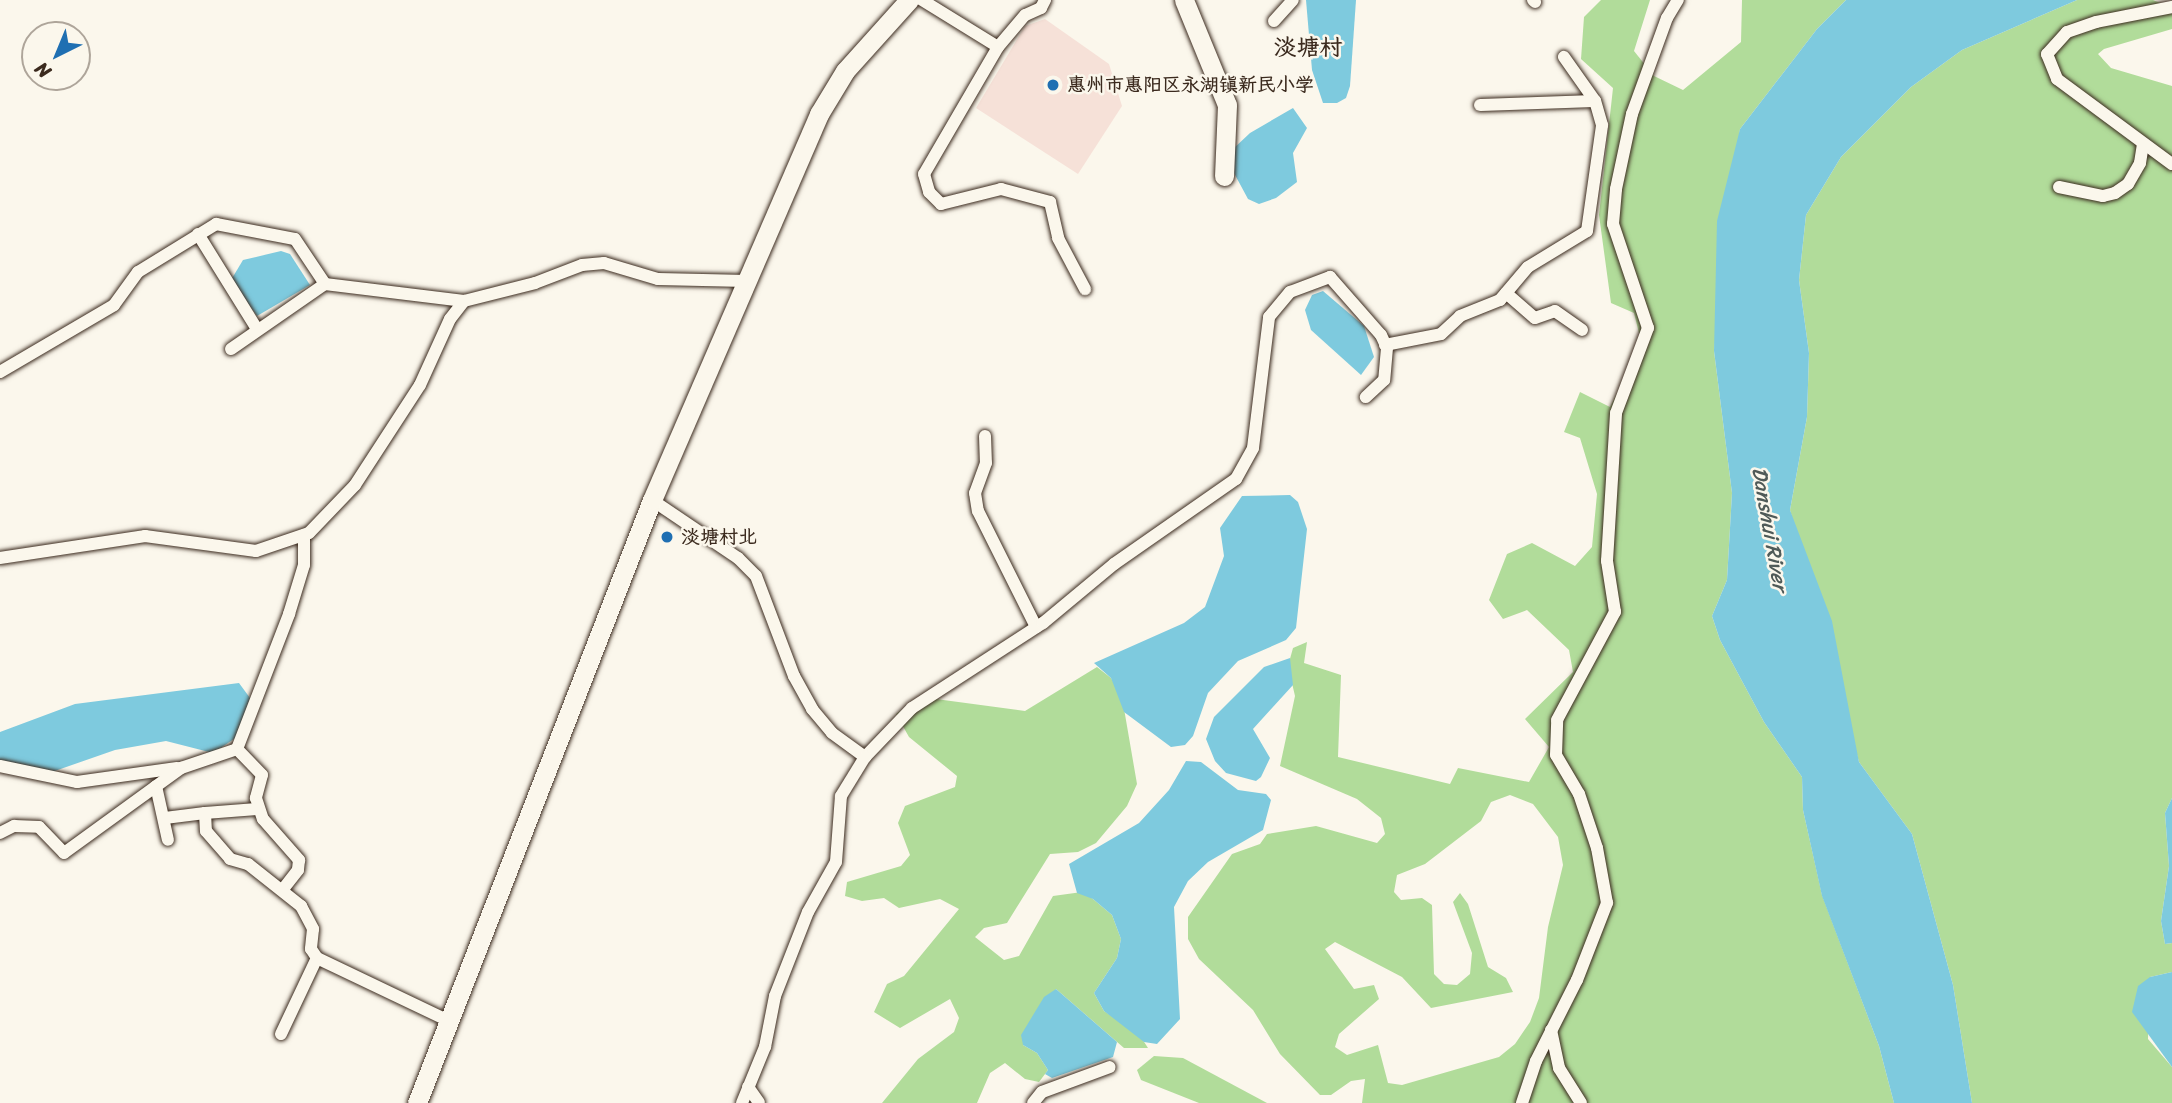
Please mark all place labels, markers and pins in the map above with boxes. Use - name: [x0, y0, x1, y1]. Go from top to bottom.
- place label: 惠州市惠阳区永湖镇新民小学: [1067, 74, 1314, 96]
- marker: 惠州市惠阳区永湖镇新民小学: [1045, 77, 1061, 93]
- place label: 淡塘村北: [681, 526, 757, 548]
- marker: 淡塘村北: [659, 529, 675, 545]

